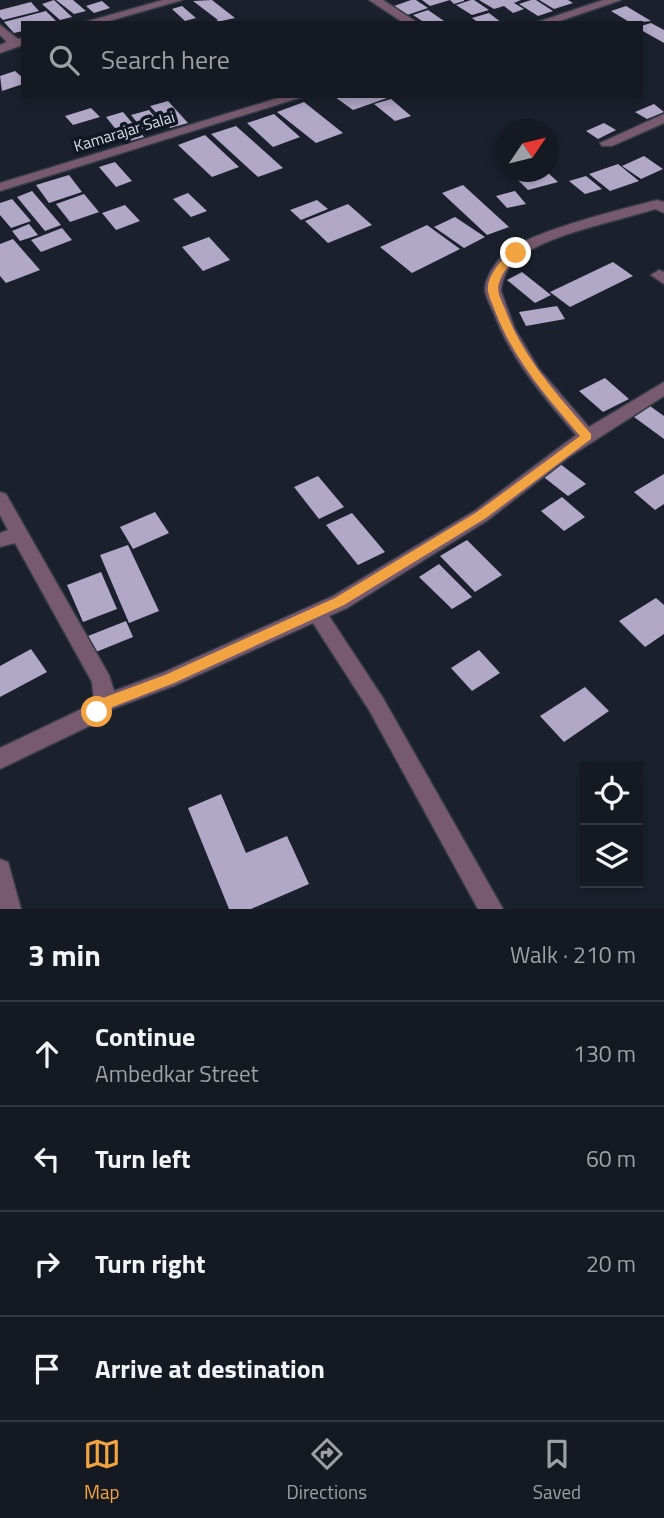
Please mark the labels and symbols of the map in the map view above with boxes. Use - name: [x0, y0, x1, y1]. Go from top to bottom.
- street label: Kamarajar Salai: [71, 104, 177, 158]
- north arrow: [496, 119, 559, 182]
- route end: [500, 237, 531, 268]
- route start: [81, 696, 112, 727]

